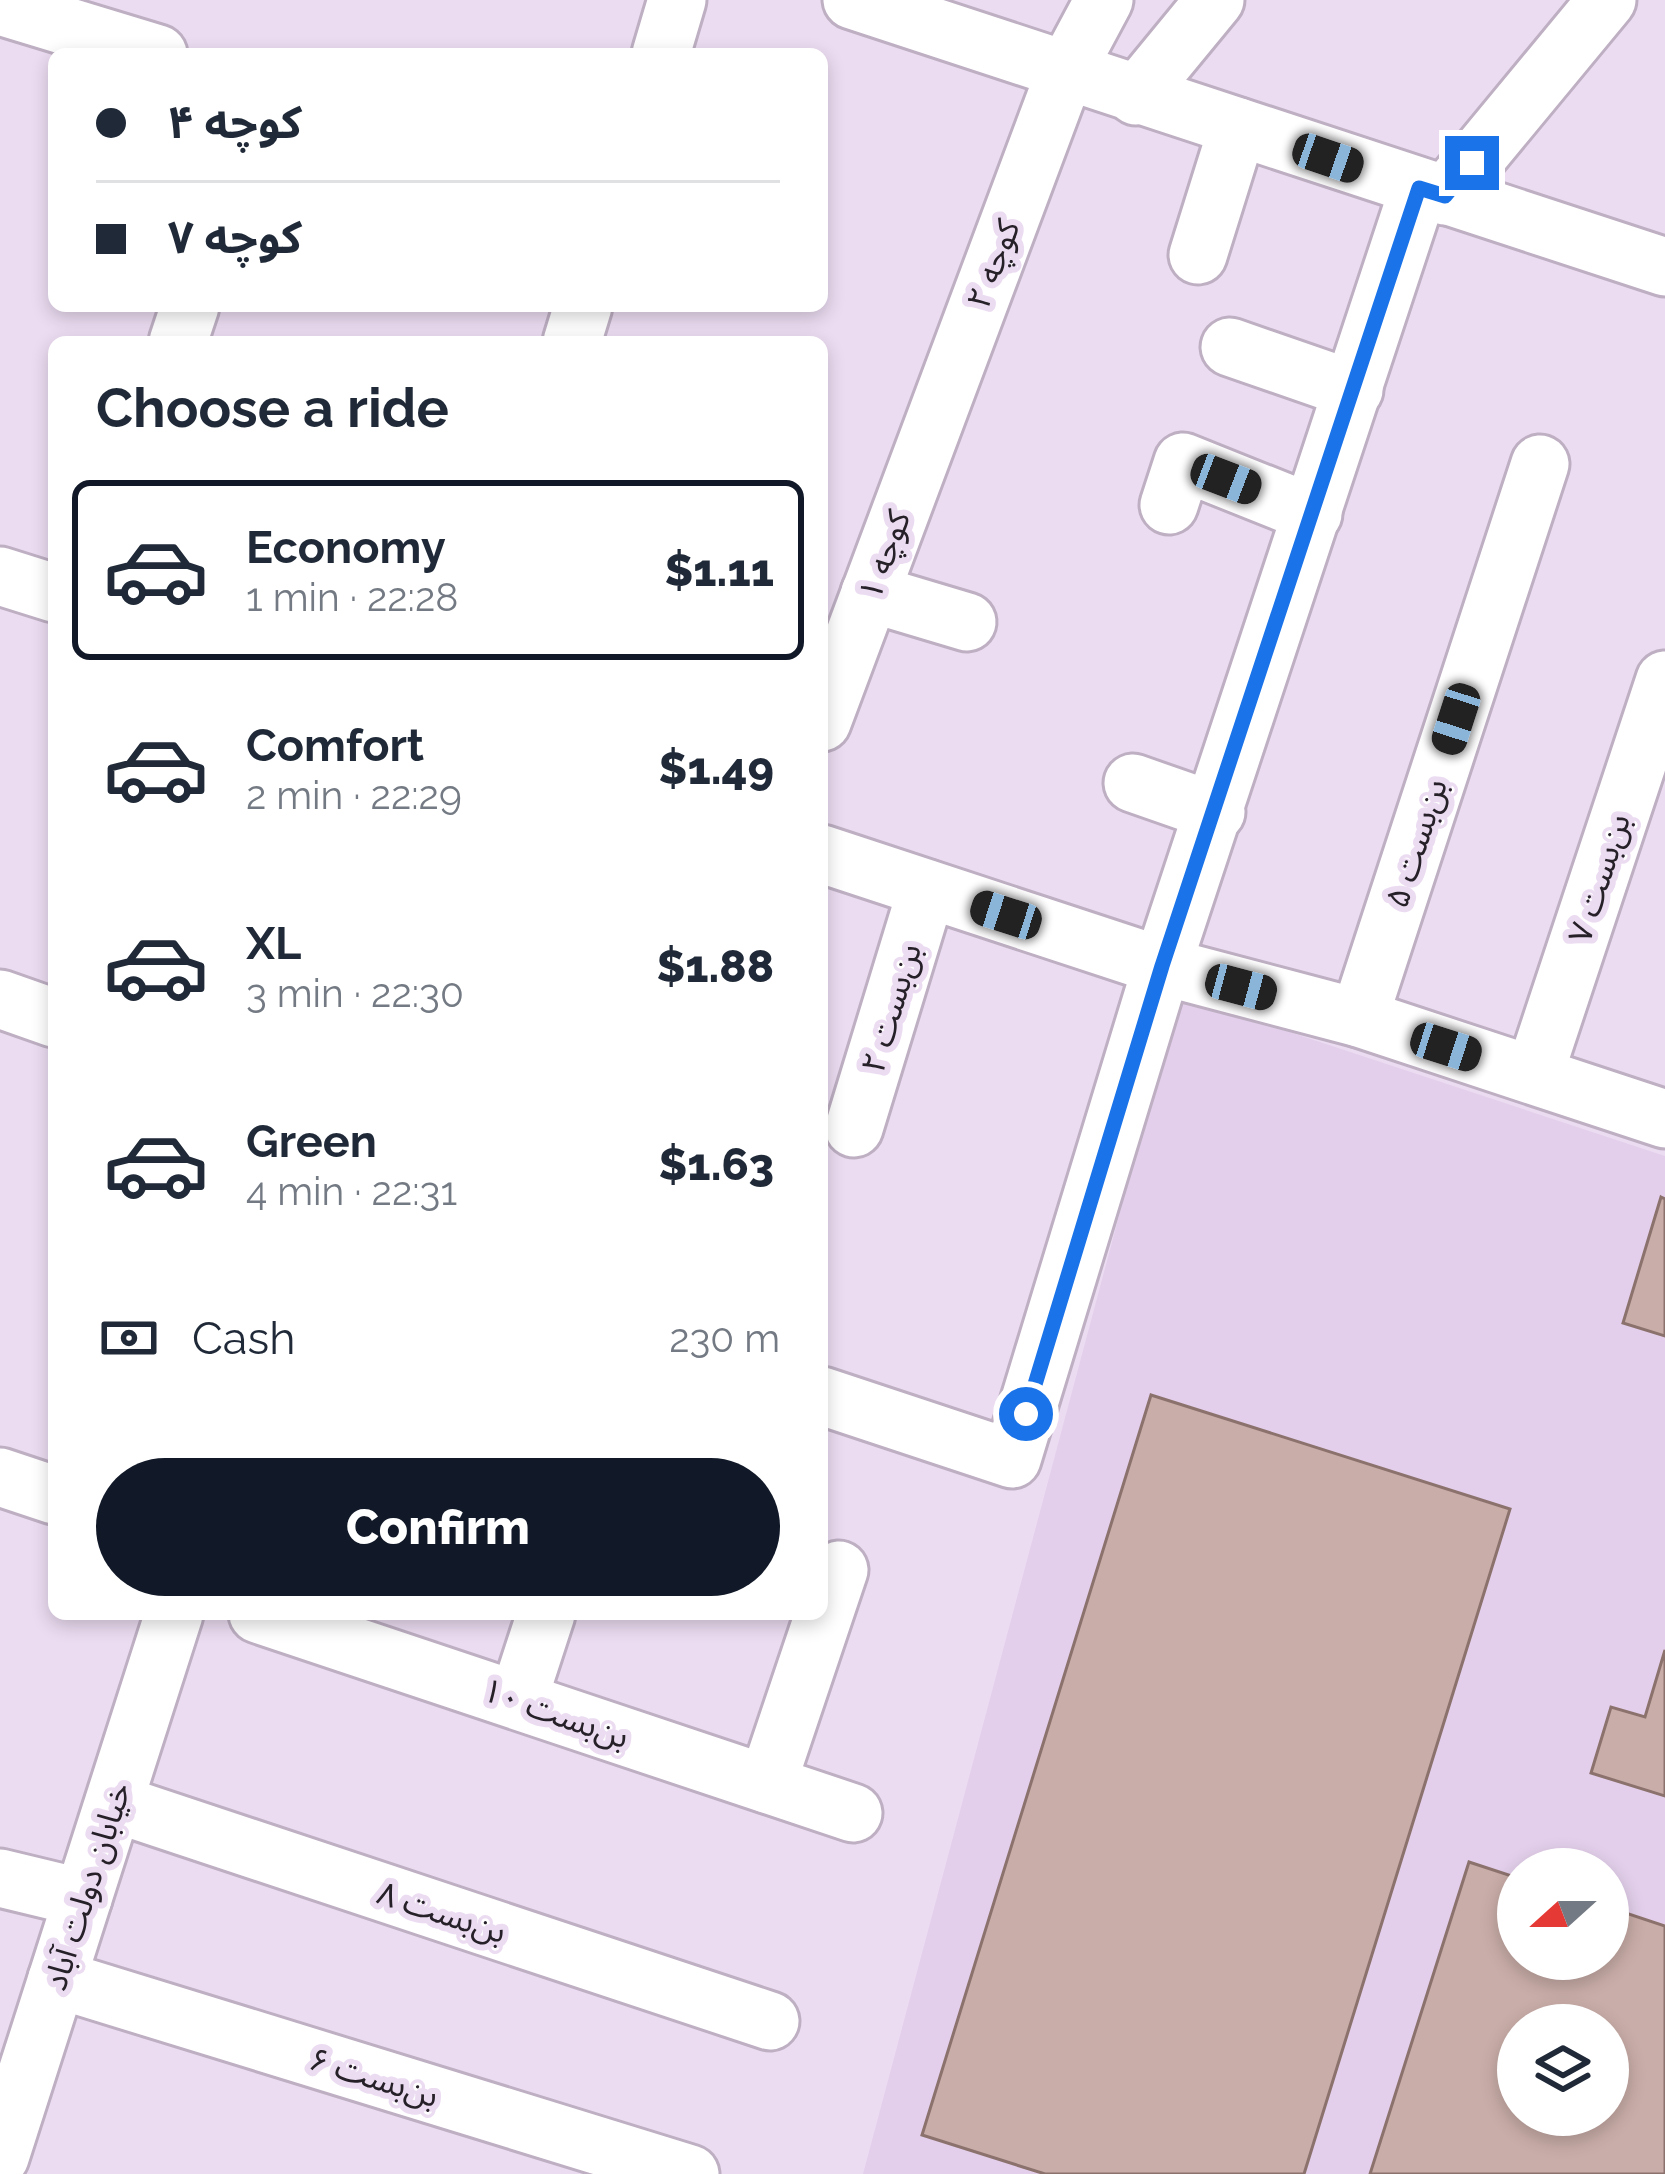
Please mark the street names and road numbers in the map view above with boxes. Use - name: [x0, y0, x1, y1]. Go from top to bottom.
- street label: کوچه ۲: [958, 214, 1030, 315]
- street label: کوچه ۱: [850, 505, 920, 606]
- street label: بن‌بست ۵: [1377, 774, 1455, 912]
- street label: بن‌بست ۷: [1560, 809, 1638, 947]
- street label: بن‌بست ۲: [853, 939, 929, 1077]
- street label: بن‌بست ۱۰: [478, 1670, 634, 1756]
- street label: خیابان دولت آباد: [35, 1777, 139, 1995]
- street label: بن‌بست ۸: [373, 1873, 511, 1951]
- street label: بن‌بست ۶: [305, 2039, 443, 2115]

